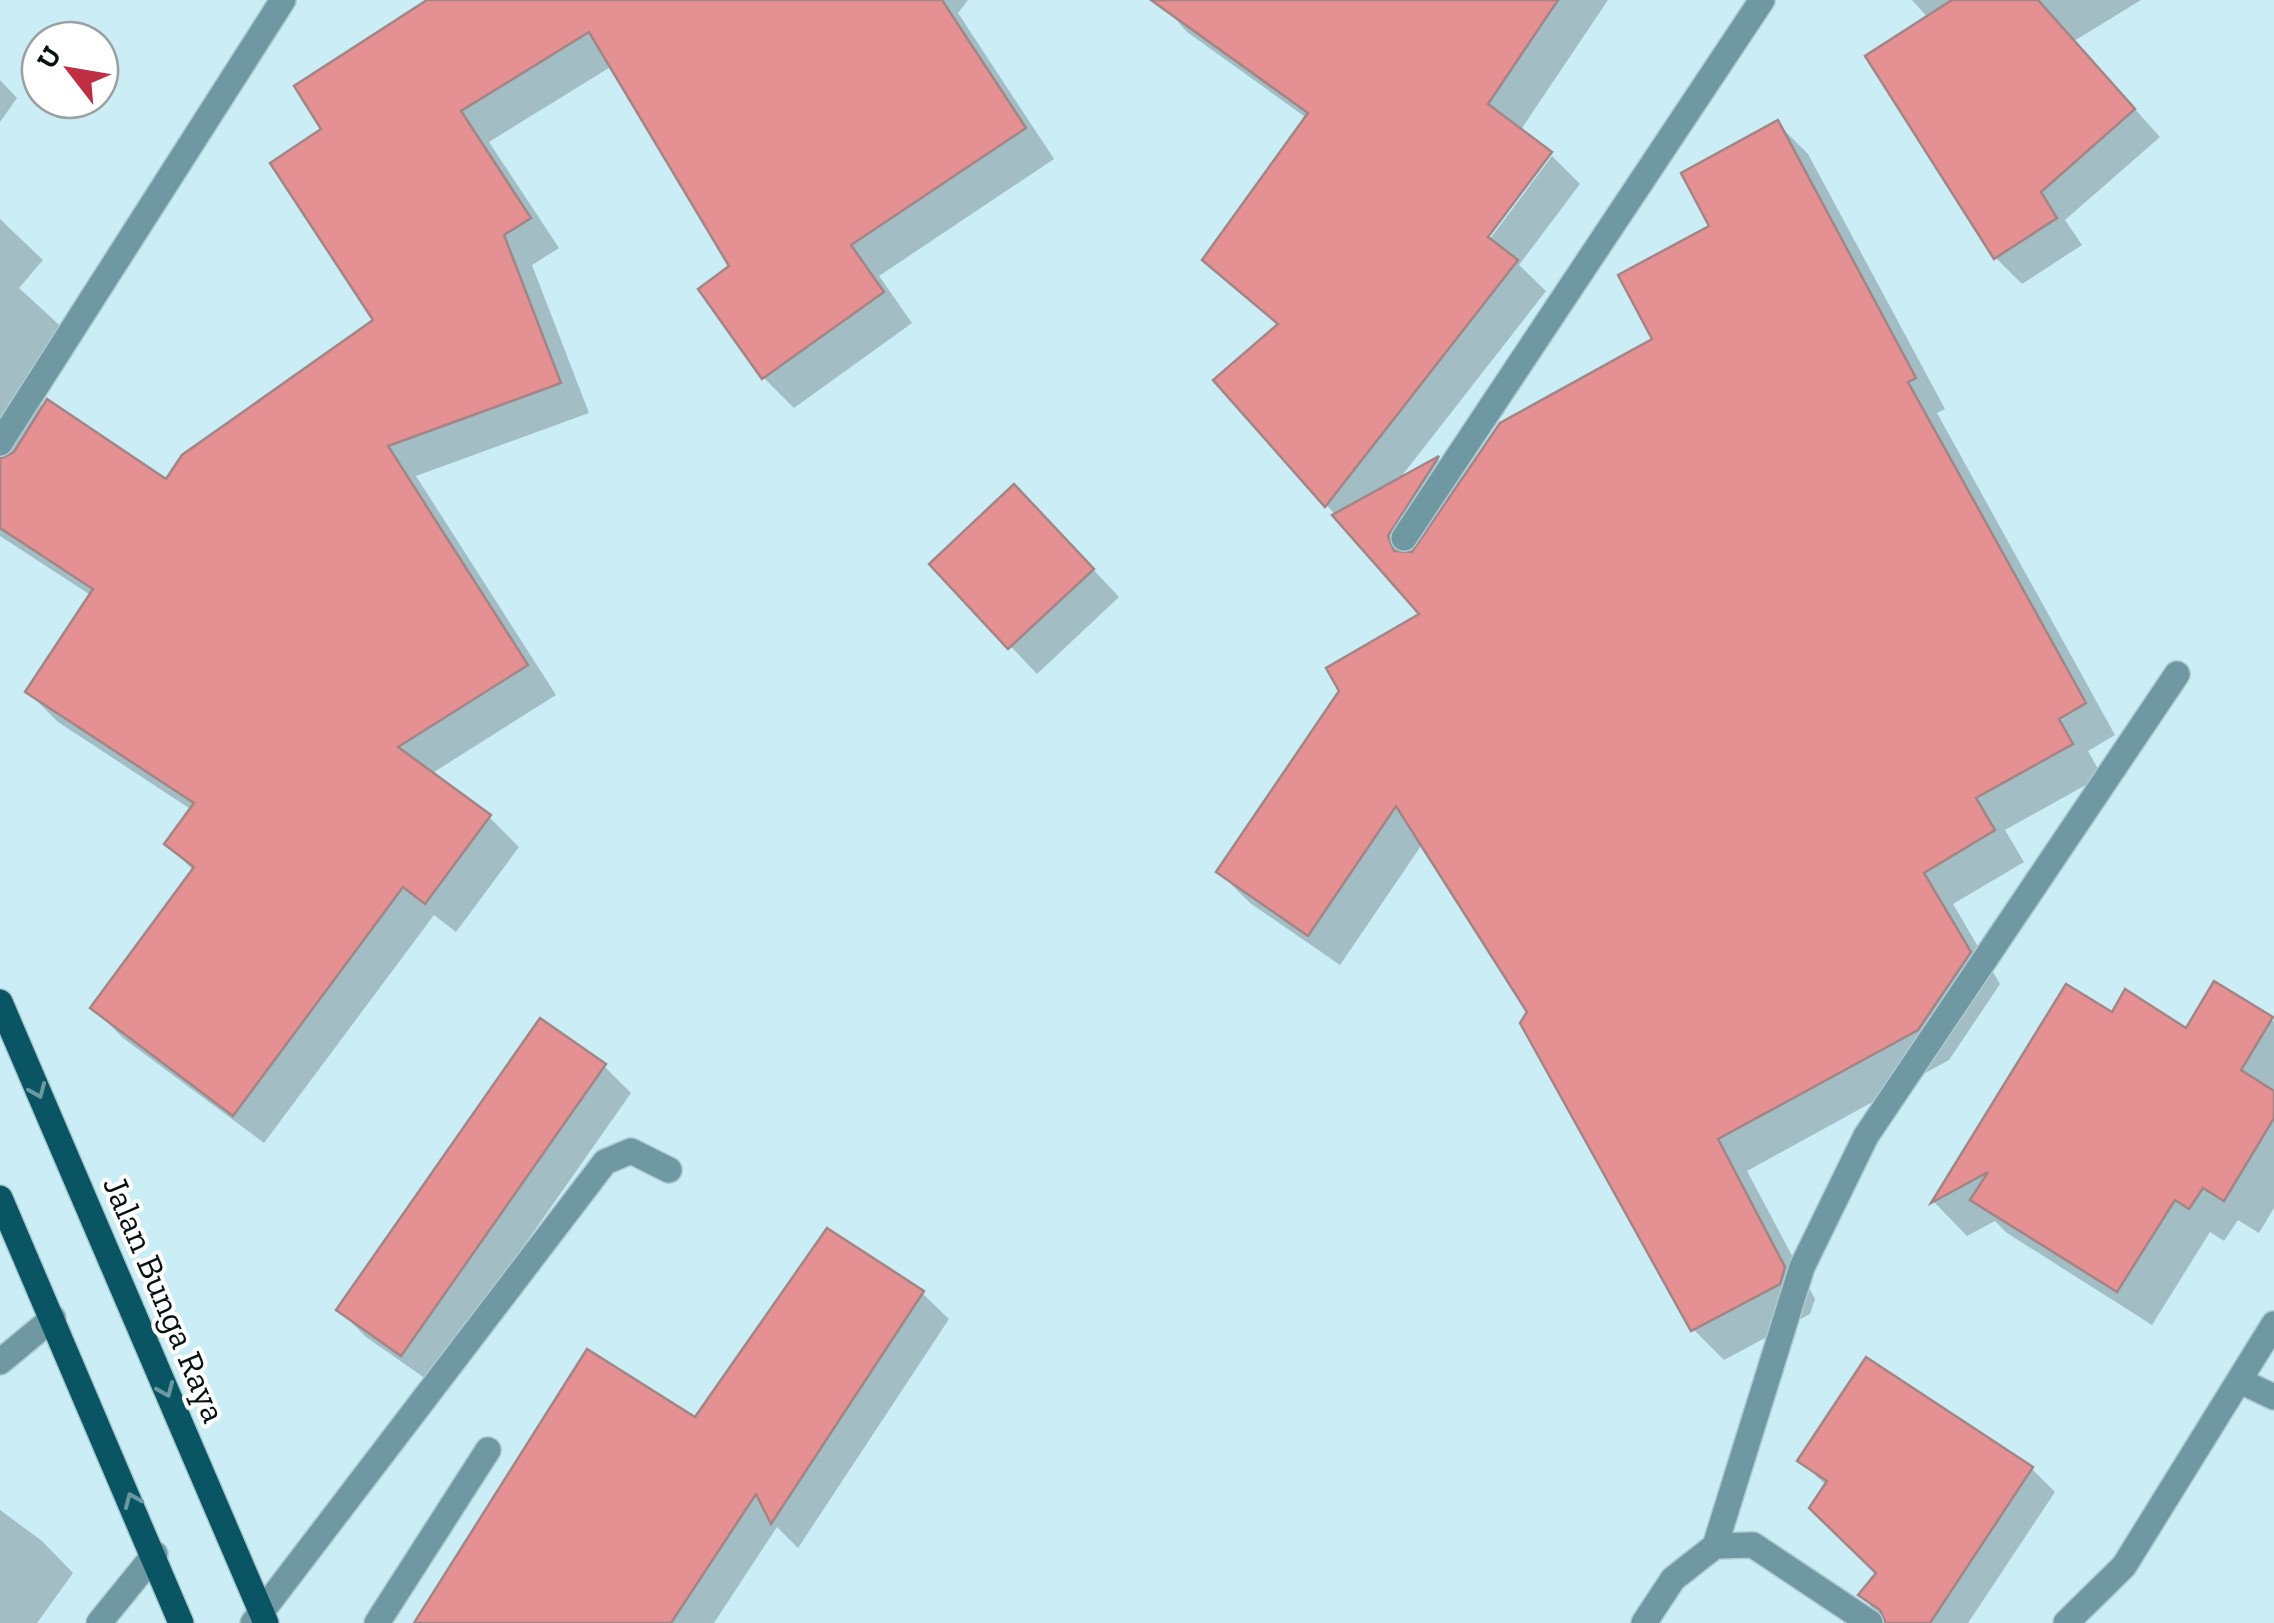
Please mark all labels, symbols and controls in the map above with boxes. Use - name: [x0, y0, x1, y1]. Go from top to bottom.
- north arrow: [20, 20, 120, 120]
- text: U: [30, 40, 68, 75]
- one-way arrow: [26, 1081, 46, 1099]
- street label: Jalan Bunga Raya: [94, 1169, 236, 1429]
- one-way arrow: [154, 1380, 174, 1398]
- one-way arrow: [123, 1492, 143, 1510]

